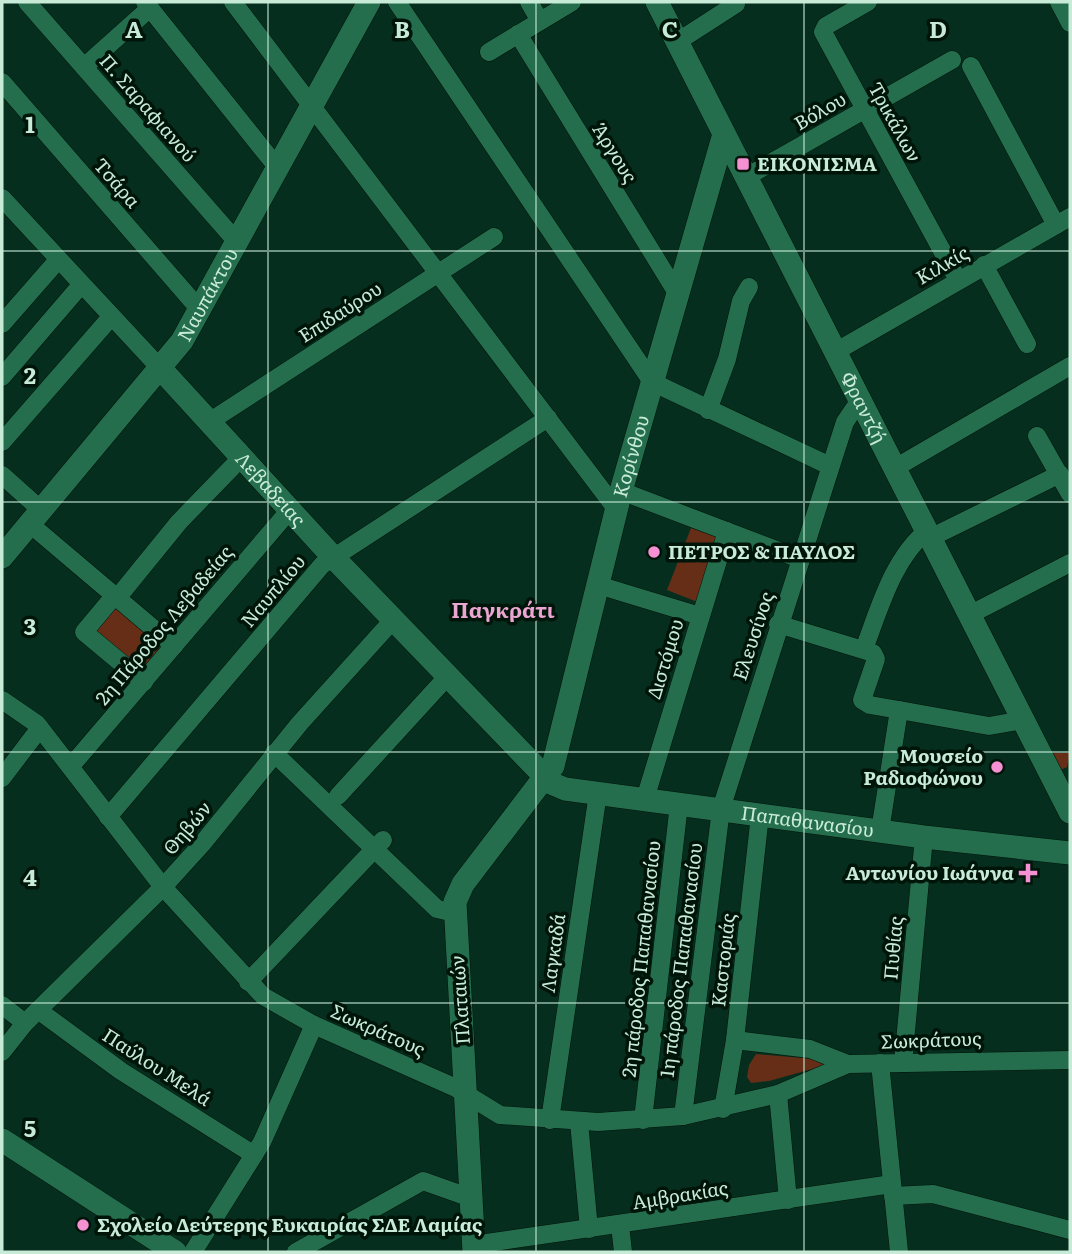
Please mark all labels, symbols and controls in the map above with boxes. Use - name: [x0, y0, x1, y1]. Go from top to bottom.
- text: A: [125, 11, 143, 45]
- text: B: [394, 11, 410, 45]
- text: C: [662, 11, 678, 45]
- text: D: [929, 11, 947, 45]
- street label: Π. Σαραφιανού: [94, 47, 204, 168]
- street label: Τρικάλων: [862, 76, 929, 167]
- street label: Βόλου: [788, 84, 851, 136]
- text: 1: [25, 106, 35, 140]
- street label: Άργους: [587, 117, 645, 188]
- place label: ΕΙΚΟΝΙΣΜΑ: [757, 149, 877, 177]
- street label: Τσάρα: [88, 151, 148, 214]
- marker: ΕΙΚΟΝΙΣΜΑ: [735, 156, 751, 172]
- street label: Κιλκίς: [910, 238, 973, 290]
- street label: Ναυπάκτου: [170, 242, 244, 346]
- street label: Επιδαύρου: [292, 274, 387, 349]
- text: 2: [24, 357, 36, 391]
- street label: Φραντζή: [835, 366, 895, 448]
- street label: Κορίνθου: [605, 412, 655, 501]
- street label: Λεβαδείας: [230, 445, 313, 532]
- place label: ΠΕΤΡΟΣ & ΠΑΥΛΟΣ: [668, 537, 855, 565]
- street label: 2η Πάροδος Λεβαδείας: [88, 538, 239, 710]
- marker: ΠΕΤΡΟΣ & ΠΑΥΛΟΣ: [646, 544, 662, 560]
- street label: Ναυπλίου: [233, 548, 311, 633]
- street label: Ελευσίνος: [725, 588, 780, 684]
- district label: Παγκράτι: [451, 593, 555, 624]
- text: 3: [24, 608, 36, 642]
- street label: Διστόμου: [639, 615, 689, 702]
- place label: Μουσείο Ραδιοφώνου: [863, 741, 983, 791]
- marker: Μουσείο Ραδιοφώνου: [989, 759, 1005, 775]
- street label: Θηβών: [155, 794, 217, 860]
- street label: Παπαθανασίου: [739, 798, 876, 843]
- street label: 2η πάροδος Παπαθανασίου: [614, 839, 666, 1079]
- street label: 1η πάροδος Παπαθανασίου: [652, 841, 708, 1079]
- place label: Αντωνίου Ιωάννα: [845, 858, 1014, 886]
- text: 4: [23, 859, 37, 893]
- marker: Αντωνίου Ιωάννα: [1020, 865, 1036, 881]
- street label: Λαγκαδά: [533, 911, 571, 994]
- street label: Καστοριάς: [703, 912, 741, 1008]
- street label: Πυθίας: [875, 915, 909, 981]
- street label: Πλαταιών: [442, 954, 476, 1046]
- street label: Σωκράτους: [327, 996, 430, 1062]
- street label: Παύλου Μελά: [97, 1020, 218, 1112]
- street label: Σωκράτους: [880, 1023, 982, 1055]
- text: 5: [24, 1110, 36, 1144]
- street label: Αμβρακίας: [630, 1173, 730, 1215]
- place label: Σχολείο Δεύτερης Ευκαιρίας ΣΔΕ Λαμίας: [97, 1210, 482, 1238]
- marker: Σχολείο Δεύτερης Ευκαιρίας ΣΔΕ Λαμίας: [75, 1217, 91, 1233]

